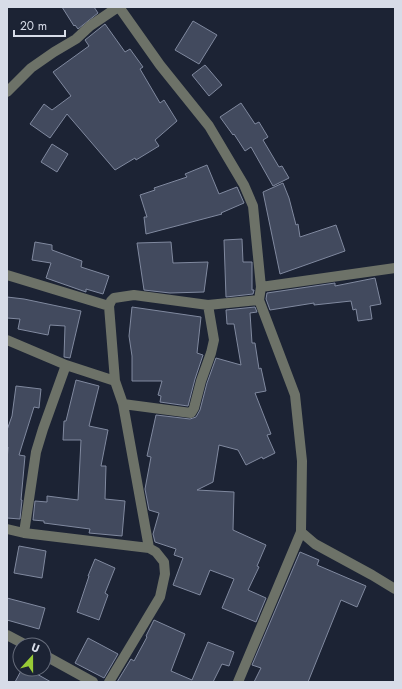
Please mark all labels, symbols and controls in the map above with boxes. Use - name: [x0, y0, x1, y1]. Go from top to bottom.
- scale bar: [14, 12, 65, 38]
- text: 20 m: [20, 17, 47, 35]
- north arrow: [12, 637, 52, 677]
- text: U: [29, 639, 42, 657]

